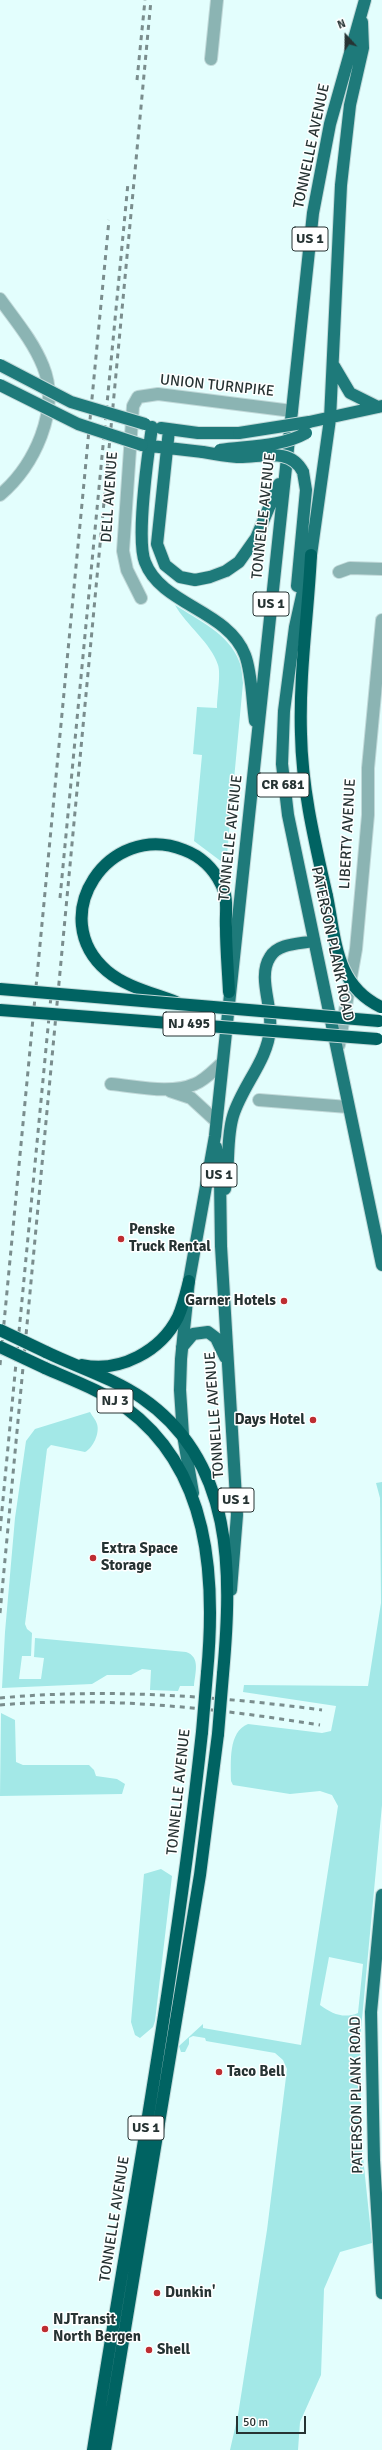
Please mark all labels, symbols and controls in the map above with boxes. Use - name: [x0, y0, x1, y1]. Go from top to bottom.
- north arrow: [326, 16, 366, 56]
- text: N: [336, 17, 347, 32]
- street label: TONNELLE AVENUE: [290, 82, 334, 210]
- road number: US 1: [292, 227, 328, 251]
- street label: UNION TURNPIKE: [159, 371, 275, 401]
- street label: DELL AVENUE: [98, 451, 122, 543]
- street label: TONNELLE AVENUE: [248, 452, 280, 580]
- road number: US 1: [253, 592, 289, 616]
- road number: CR 681: [257, 773, 309, 797]
- street label: TONNELLE AVENUE: [215, 774, 247, 902]
- street label: LIBERTY AVENUE: [336, 778, 360, 890]
- street label: PATERSON PLANK ROAD: [307, 865, 357, 1023]
- road number: NJ 495: [163, 1012, 215, 1036]
- road number: US 1: [201, 1163, 237, 1187]
- place label: Penske Truck Rental: [129, 1221, 211, 1256]
- marker: Penske Truck Rental: [116, 1234, 126, 1244]
- place label: Garner Hotels: [185, 1292, 276, 1310]
- marker: Garner Hotels: [279, 1296, 289, 1306]
- street label: TONNELLE AVENUE: [202, 1351, 228, 1479]
- road number: NJ 3: [97, 1389, 133, 1413]
- place label: Days Hotel: [234, 1411, 305, 1429]
- marker: Days Hotel: [308, 1415, 318, 1425]
- road number: US 1: [218, 1488, 254, 1512]
- place label: Extra Space Storage: [101, 1540, 178, 1575]
- marker: Extra Space Storage: [88, 1553, 98, 1563]
- street label: TONNELLE AVENUE: [163, 1728, 195, 1856]
- street label: PATERSON PLANK ROAD: [347, 2016, 367, 2174]
- place label: Taco Bell: [227, 2063, 285, 2081]
- marker: Taco Bell: [214, 2067, 224, 2077]
- road number: US 1: [128, 2116, 164, 2140]
- street label: TONNELLE AVENUE: [96, 2155, 134, 2283]
- place label: Dunkin': [165, 2284, 215, 2302]
- marker: Dunkin': [152, 2288, 162, 2298]
- place label: NJTransit North Bergen: [53, 2311, 141, 2346]
- marker: NJTransit North Bergen: [40, 2324, 50, 2334]
- place label: Shell: [157, 2341, 190, 2359]
- marker: Shell: [144, 2345, 154, 2355]
- scale bar: [238, 2408, 308, 2434]
- text: 50 m: [243, 2415, 268, 2430]

